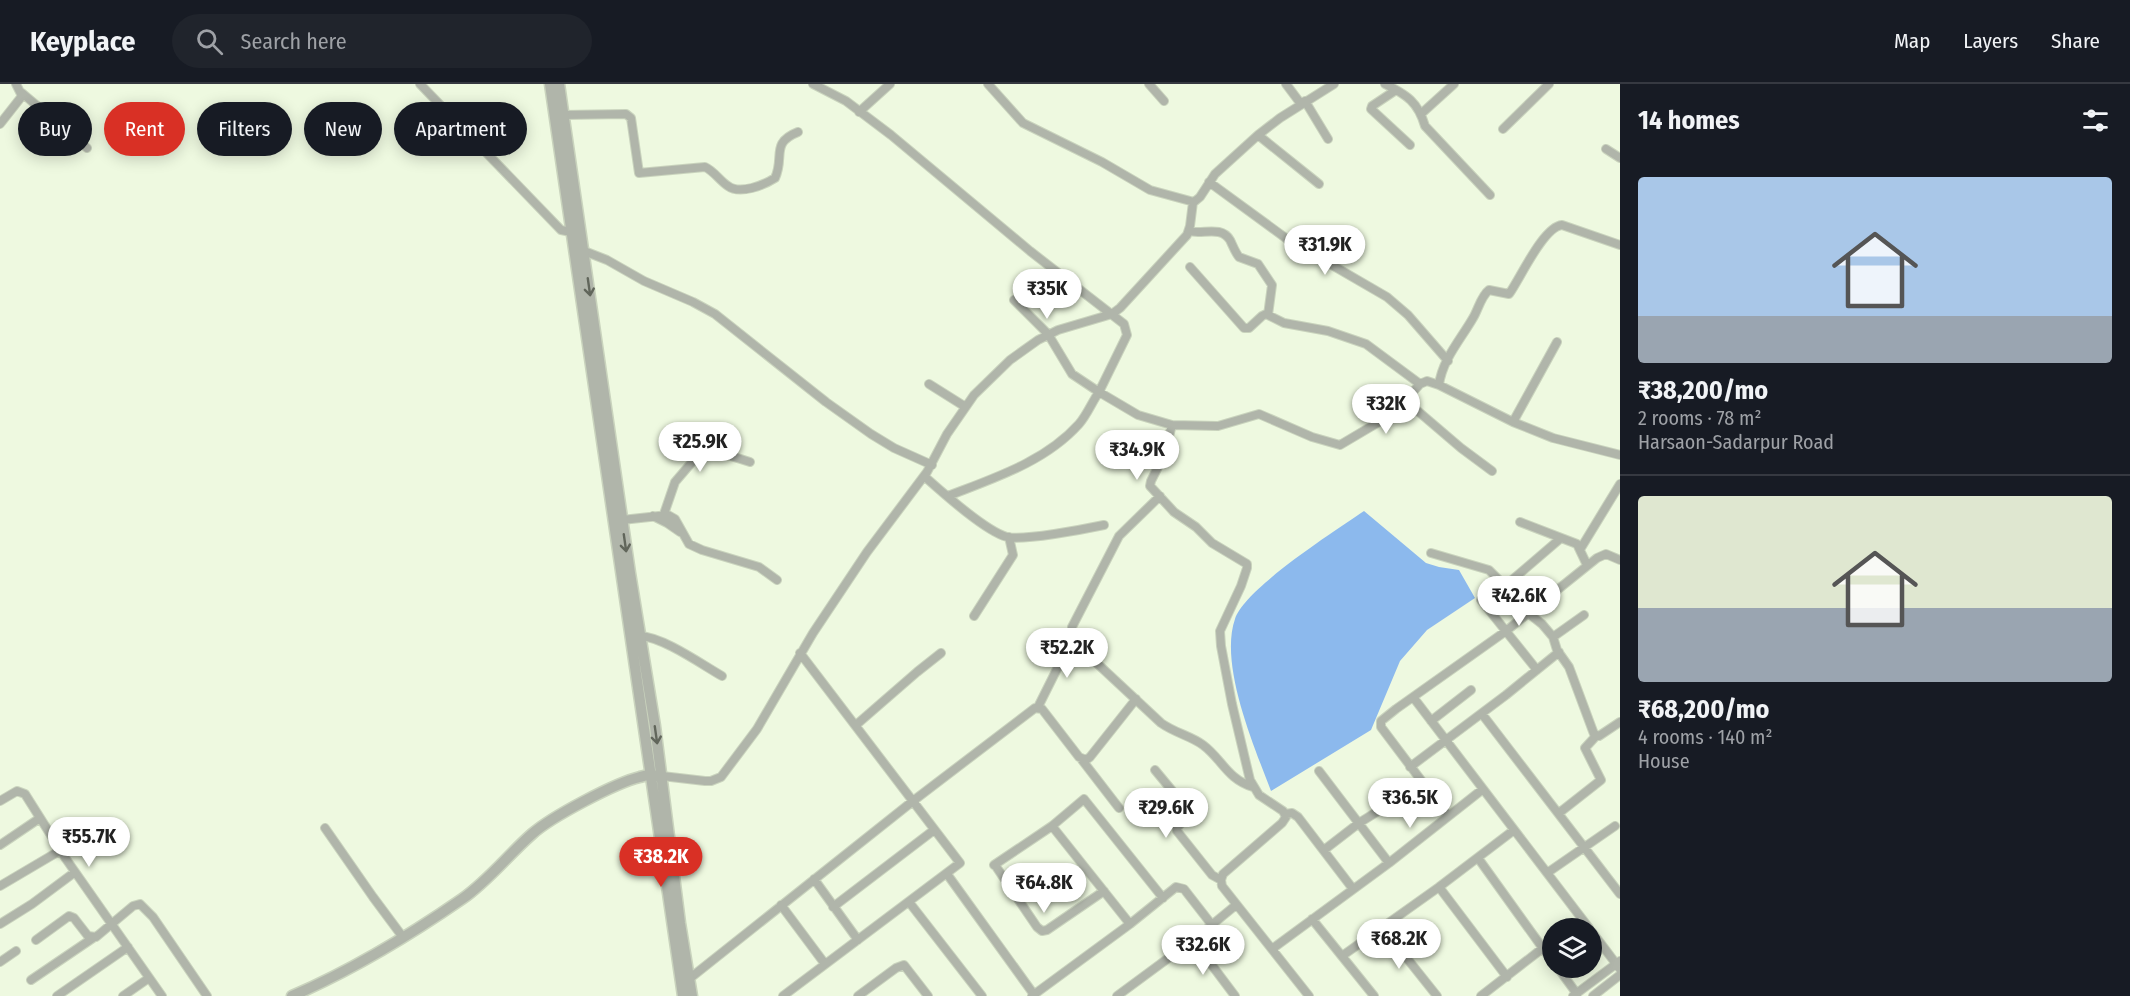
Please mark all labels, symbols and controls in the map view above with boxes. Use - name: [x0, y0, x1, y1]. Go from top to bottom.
- search box: [172, 14, 592, 68]
- text: Keyplace: [30, 25, 136, 58]
- icon: search: [193, 25, 226, 58]
- text: Search here: [241, 28, 347, 55]
- text: Map: [1894, 28, 1930, 54]
- text: Layers: [1963, 28, 2018, 54]
- text: Share: [2051, 28, 2100, 54]
- chip: Buy: [18, 102, 92, 156]
- chip: Rent: [104, 102, 185, 156]
- chip: Filters: [197, 102, 292, 156]
- chip: New: [304, 102, 382, 156]
- chip: Apartment: [394, 102, 527, 156]
- icon: filters: [2079, 104, 2112, 137]
- text: 14 homes: [1638, 105, 1740, 136]
- icon: home: [1821, 216, 1929, 324]
- pin: ₹31.9K: [1276, 225, 1374, 276]
- text: ₹31.9K: [1298, 232, 1352, 256]
- pin: ₹35K: [1011, 269, 1083, 320]
- text: ₹35K: [1027, 276, 1067, 300]
- one-way arrow: [584, 277, 595, 297]
- text: ₹38,200/mo: [1638, 375, 1768, 406]
- pin: ₹32K: [1350, 384, 1422, 435]
- text: ₹32K: [1366, 391, 1406, 415]
- text: 2 rooms · 78 m²: [1638, 406, 1761, 430]
- pin: ₹25.9K: [651, 422, 749, 473]
- text: ₹25.9K: [673, 429, 727, 453]
- pin: ₹34.9K: [1088, 430, 1186, 481]
- text: Harsaon-Sadarpur Road: [1638, 430, 1834, 454]
- text: ₹34.9K: [1109, 437, 1165, 461]
- one-way arrow: [620, 532, 631, 552]
- icon: home: [1821, 535, 1929, 643]
- pin: ₹42.6K: [1470, 576, 1568, 627]
- text: ₹42.6K: [1491, 583, 1547, 607]
- pin: ₹52.2K: [1018, 628, 1116, 679]
- text: ₹52.2K: [1040, 635, 1094, 659]
- text: ₹68,200/mo: [1638, 694, 1769, 725]
- one-way arrow: [650, 725, 661, 745]
- text: 4 rooms · 140 m²: [1638, 725, 1773, 749]
- text: House: [1638, 749, 1690, 773]
- pin: ₹36.5K: [1361, 778, 1459, 829]
- text: ₹36.5K: [1382, 785, 1438, 809]
- pin: ₹29.6K: [1117, 788, 1215, 839]
- text: ₹29.6K: [1138, 795, 1194, 819]
- pin: ₹55.7K: [40, 817, 138, 868]
- text: ₹55.7K: [62, 824, 116, 848]
- pin: ₹38.2K: [612, 837, 710, 888]
- text: ₹38.2K: [633, 844, 689, 868]
- pin: ₹64.8K: [995, 863, 1093, 914]
- text: ₹64.8K: [1015, 870, 1073, 894]
- map controls: [1542, 918, 1602, 978]
- button: layers: [1542, 918, 1602, 978]
- pin: ₹68.2K: [1350, 919, 1448, 970]
- pin: ₹32.6K: [1154, 925, 1252, 976]
- text: ₹68.2K: [1371, 926, 1427, 950]
- text: ₹32.6K: [1176, 932, 1230, 956]

